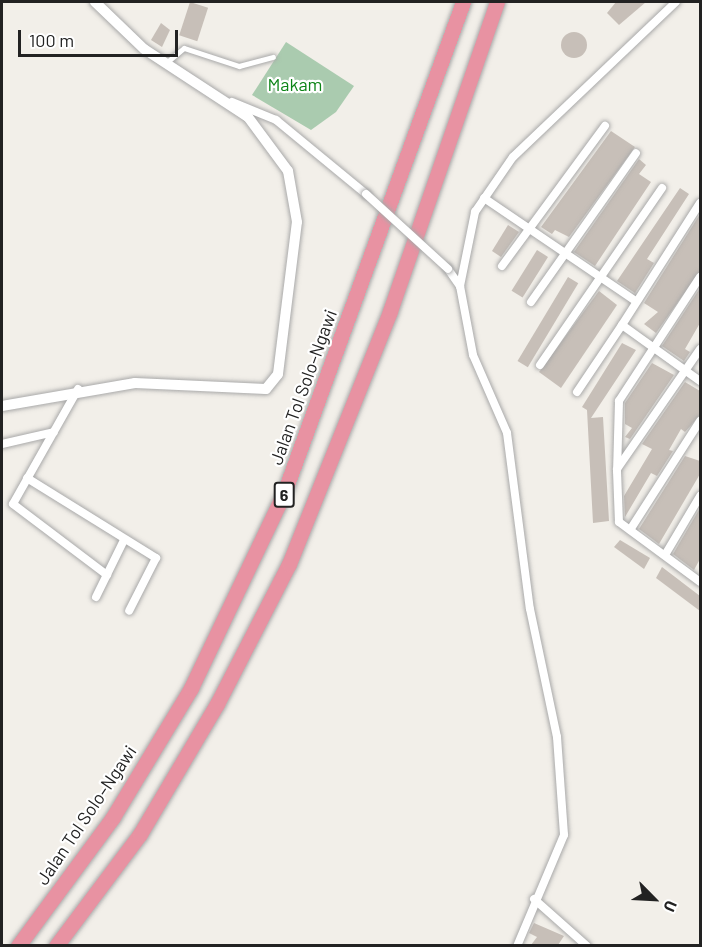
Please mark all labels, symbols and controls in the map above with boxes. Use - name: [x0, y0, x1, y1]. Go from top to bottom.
- scale bar: [21, 18, 182, 56]
- text: 100 m: [29, 29, 74, 51]
- park label: Makam: [267, 73, 323, 95]
- street label: Jalan Tol Solo–Ngawi: [265, 306, 341, 468]
- road number: 6: [274, 482, 294, 508]
- street label: Jalan Tol Solo–Ngawi: [31, 741, 141, 889]
- north arrow: [624, 869, 684, 929]
- text: U: [660, 898, 682, 915]

